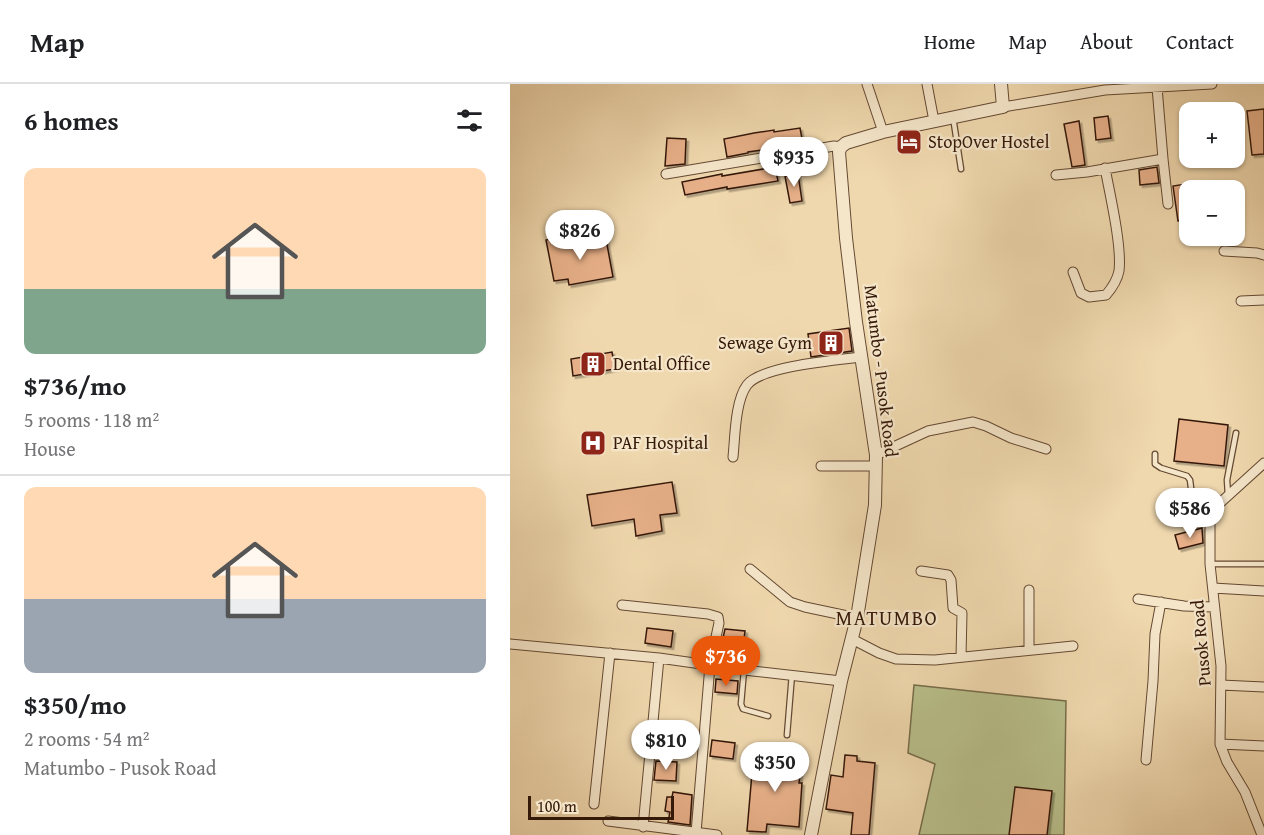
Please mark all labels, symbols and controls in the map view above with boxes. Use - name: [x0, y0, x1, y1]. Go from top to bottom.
- text: Map: [30, 21, 84, 62]
- text: Home: [924, 26, 975, 57]
- text: Map: [1008, 26, 1047, 57]
- text: About: [1080, 26, 1133, 57]
- text: Contact: [1166, 26, 1234, 57]
- text: 6 homes: [24, 101, 119, 140]
- map controls: [1179, 102, 1245, 246]
- button: +: [1179, 102, 1245, 168]
- icon: filters: [453, 104, 486, 137]
- hotel icon: StopOver Hostel: [894, 127, 924, 157]
- place label: StopOver Hostel: [928, 128, 1049, 155]
- pin: $935: [758, 137, 830, 188]
- text: $935: [773, 142, 815, 171]
- button: −: [1179, 180, 1245, 246]
- icon: home: [201, 207, 309, 315]
- pin: $826: [544, 210, 616, 261]
- text: $826: [559, 215, 601, 244]
- street label: Matumbo - Pusok Road: [858, 283, 905, 459]
- building icon: Sewage Gym: [816, 328, 846, 358]
- place label: Sewage Gym: [718, 329, 812, 356]
- building icon: Dental Office: [578, 349, 608, 379]
- place label: Dental Office: [613, 350, 710, 377]
- text: $736/mo: [24, 366, 126, 405]
- text: 5 rooms · 118 m²: [24, 405, 159, 434]
- hospital icon: PAF Hospital: [578, 428, 608, 458]
- place label: PAF Hospital: [613, 429, 708, 456]
- text: House: [24, 434, 76, 463]
- pin: $586: [1154, 488, 1226, 539]
- text: $586: [1169, 493, 1211, 522]
- icon: home: [201, 526, 309, 634]
- street label: Pusok Road: [1183, 598, 1218, 687]
- district label: MATUMBO: [836, 603, 938, 632]
- pin: $736: [690, 636, 762, 687]
- text: $736: [705, 641, 747, 670]
- text: $350/mo: [24, 685, 126, 724]
- pin: $810: [630, 720, 702, 771]
- text: 2 rooms · 54 m²: [24, 724, 150, 753]
- text: $810: [645, 725, 687, 754]
- pin: $350: [739, 742, 811, 793]
- text: $350: [754, 747, 796, 776]
- text: Matumbo - Pusok Road: [24, 753, 216, 782]
- scale bar: [528, 793, 674, 820]
- text: 100 m: [537, 794, 577, 818]

